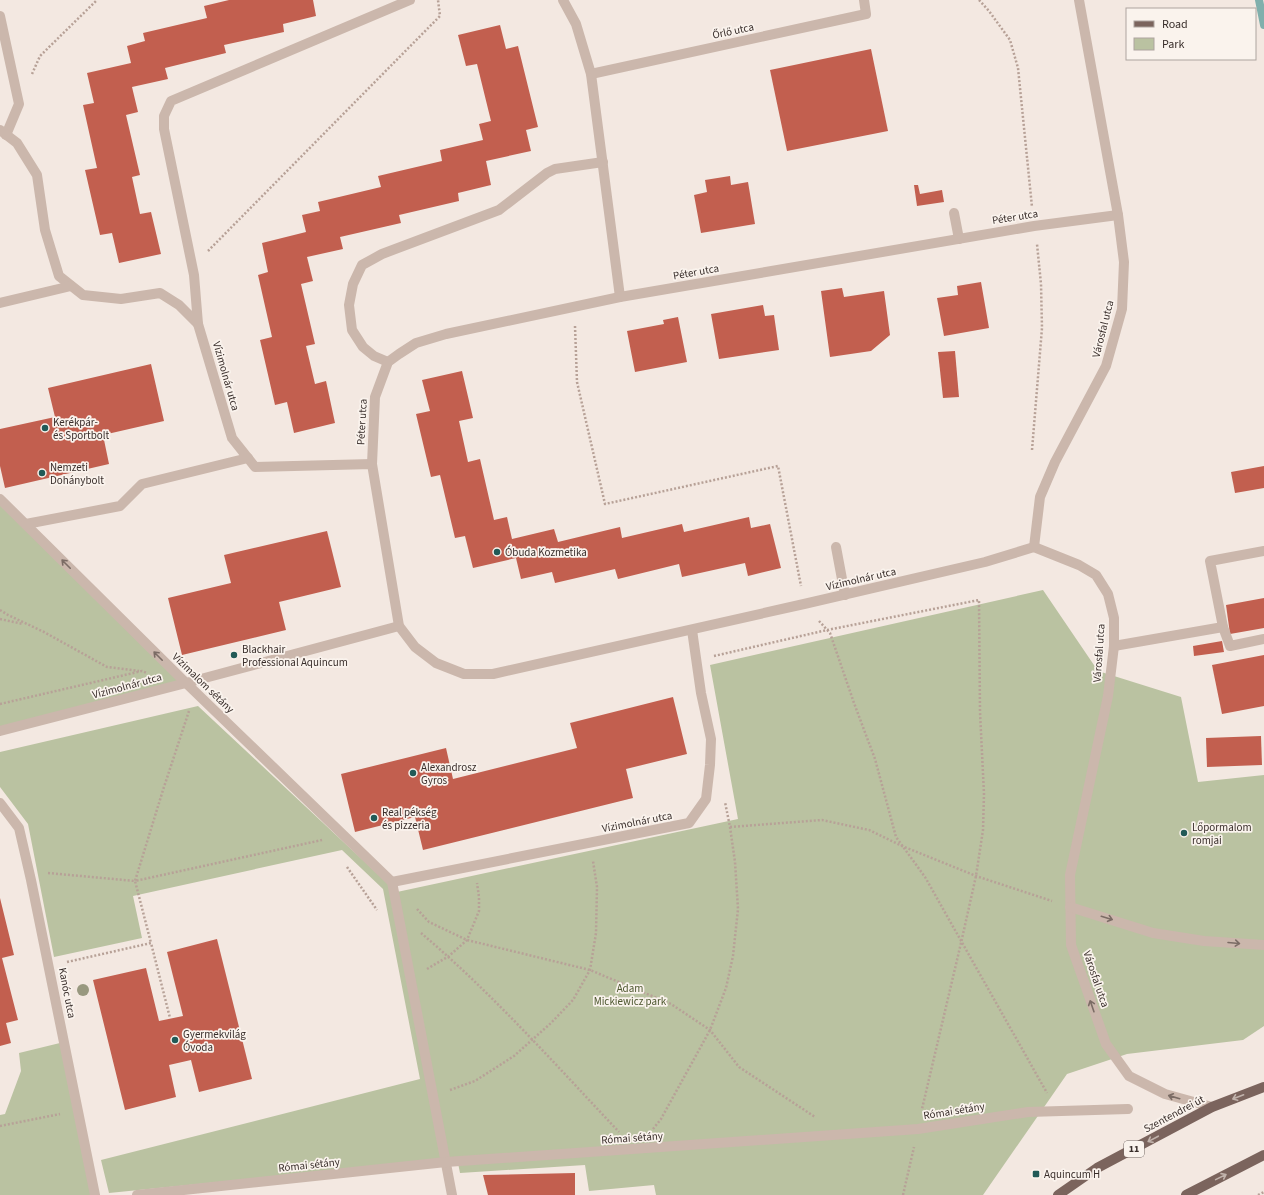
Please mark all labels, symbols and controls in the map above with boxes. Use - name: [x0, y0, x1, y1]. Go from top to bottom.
- legend: [1126, 8, 1256, 60]
- text: Road: [1162, 16, 1188, 33]
- street label: Őrlő utca: [711, 19, 755, 43]
- text: Park: [1162, 36, 1184, 53]
- street label: Péter utca: [991, 206, 1039, 228]
- street label: Péter utca: [672, 261, 720, 283]
- street label: Városfal utca: [1089, 299, 1117, 359]
- street label: Vízimolnár utca: [209, 340, 243, 412]
- street label: Péter utca: [353, 398, 371, 446]
- place label: Kerékpár- és Sportbolt: [53, 415, 110, 443]
- marker: Kerékpár- és Sportbolt: [40, 423, 50, 433]
- place label: Nemzeti Dohánybolt: [50, 460, 104, 488]
- marker: Nemzeti Dohánybolt: [37, 468, 47, 478]
- place label: Óbuda Kozmetika: [505, 545, 587, 560]
- marker: Óbuda Kozmetika: [492, 547, 502, 557]
- one-way arrow: [61, 559, 71, 569]
- street label: Vízimolnár utca: [825, 564, 897, 594]
- street label: Városfal utca: [1089, 623, 1109, 683]
- place label: Blackhair Professional Aquincum: [242, 642, 348, 670]
- street label: Vízimalom sétány: [169, 650, 237, 716]
- marker: Blackhair Professional Aquincum: [229, 650, 239, 660]
- one-way arrow: [153, 651, 163, 661]
- street label: Vízimolnár utca: [91, 670, 163, 702]
- place label: Alexandrosz Gyros: [421, 760, 477, 788]
- marker: Alexandrosz Gyros: [408, 768, 418, 778]
- place label: Real pékség és pizzeria: [382, 805, 437, 833]
- street label: Vízimolnár utca: [601, 808, 673, 836]
- marker: Real pékség és pizzeria: [369, 813, 379, 823]
- place label: Lőpormalom romjai: [1192, 820, 1252, 848]
- marker: Lőpormalom romjai: [1179, 828, 1189, 838]
- one-way arrow: [1101, 915, 1113, 923]
- one-way arrow: [1227, 940, 1240, 947]
- street label: Városfal utca: [1079, 949, 1113, 1009]
- street label: Kanóc utca: [55, 966, 79, 1020]
- park label: Adam Mickiewicz park: [594, 981, 667, 1009]
- one-way arrow: [1088, 1000, 1096, 1012]
- place label: Gyermekvilág Óvoda: [183, 1027, 246, 1055]
- marker: Gyermekvilág Óvoda: [170, 1035, 180, 1045]
- street label: Szentendrei út: [1141, 1092, 1207, 1136]
- one-way arrow: [1168, 1093, 1181, 1100]
- one-way arrow: [1232, 1094, 1244, 1101]
- street label: Római sétány: [922, 1099, 986, 1123]
- street label: Római sétány: [601, 1128, 663, 1148]
- one-way arrow: [1147, 1135, 1159, 1143]
- road number: 11: [1124, 1141, 1144, 1157]
- street label: Római sétány: [277, 1154, 341, 1176]
- place label: Aquincum H: [1044, 1167, 1100, 1182]
- marker: Aquincum H: [1031, 1169, 1041, 1179]
- one-way arrow: [1214, 1173, 1226, 1180]

